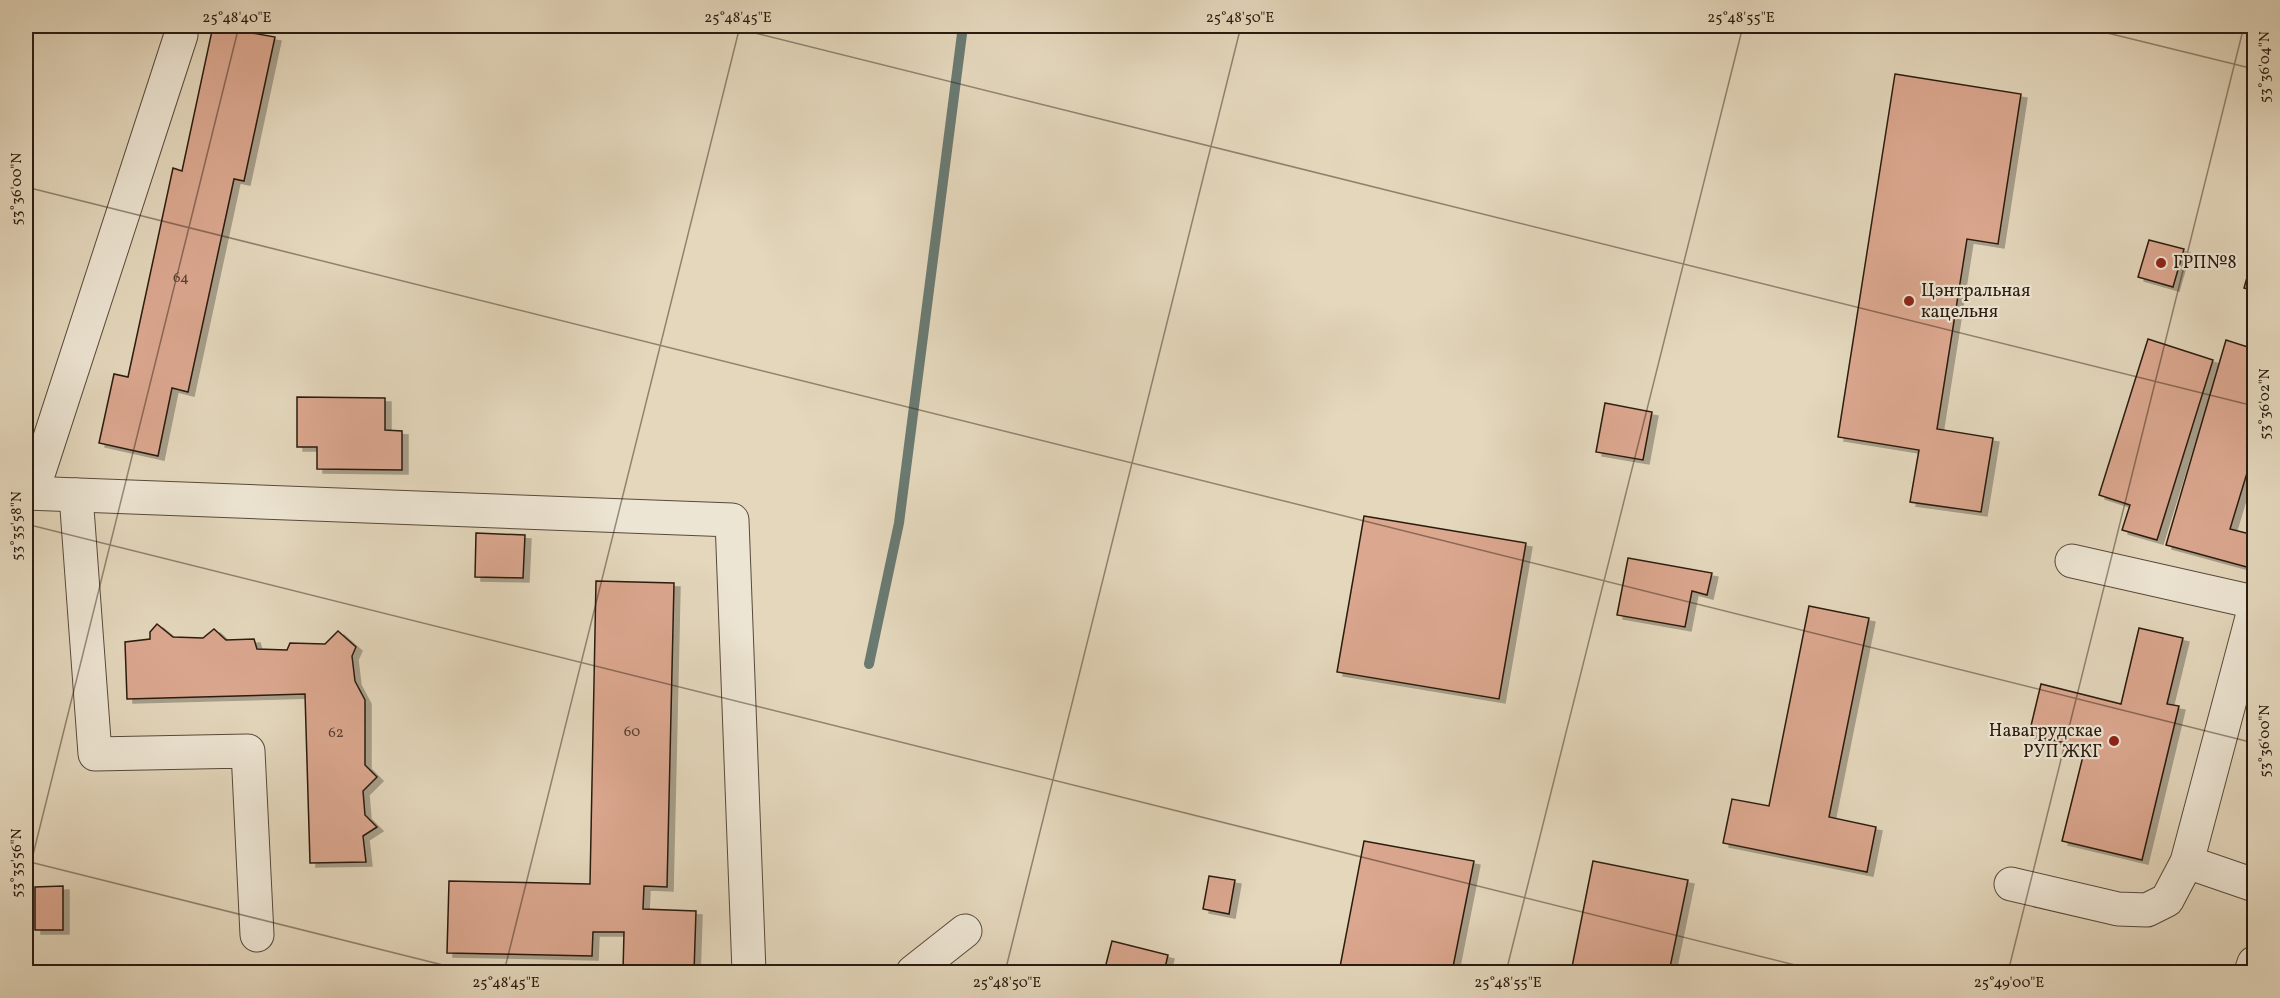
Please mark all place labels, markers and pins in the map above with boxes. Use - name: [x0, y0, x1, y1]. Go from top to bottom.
- place label: ГРП№8: [2173, 251, 2237, 276]
- marker: ГРП№8: [2154, 256, 2168, 270]
- place label: Цэнтральная кацельня: [1921, 279, 2030, 325]
- marker: Цэнтральная кацельня: [1902, 294, 1916, 308]
- place label: Навагрудскае РУП ЖКГ: [1989, 719, 2102, 765]
- marker: Навагрудскае РУП ЖКГ: [2107, 734, 2121, 748]

